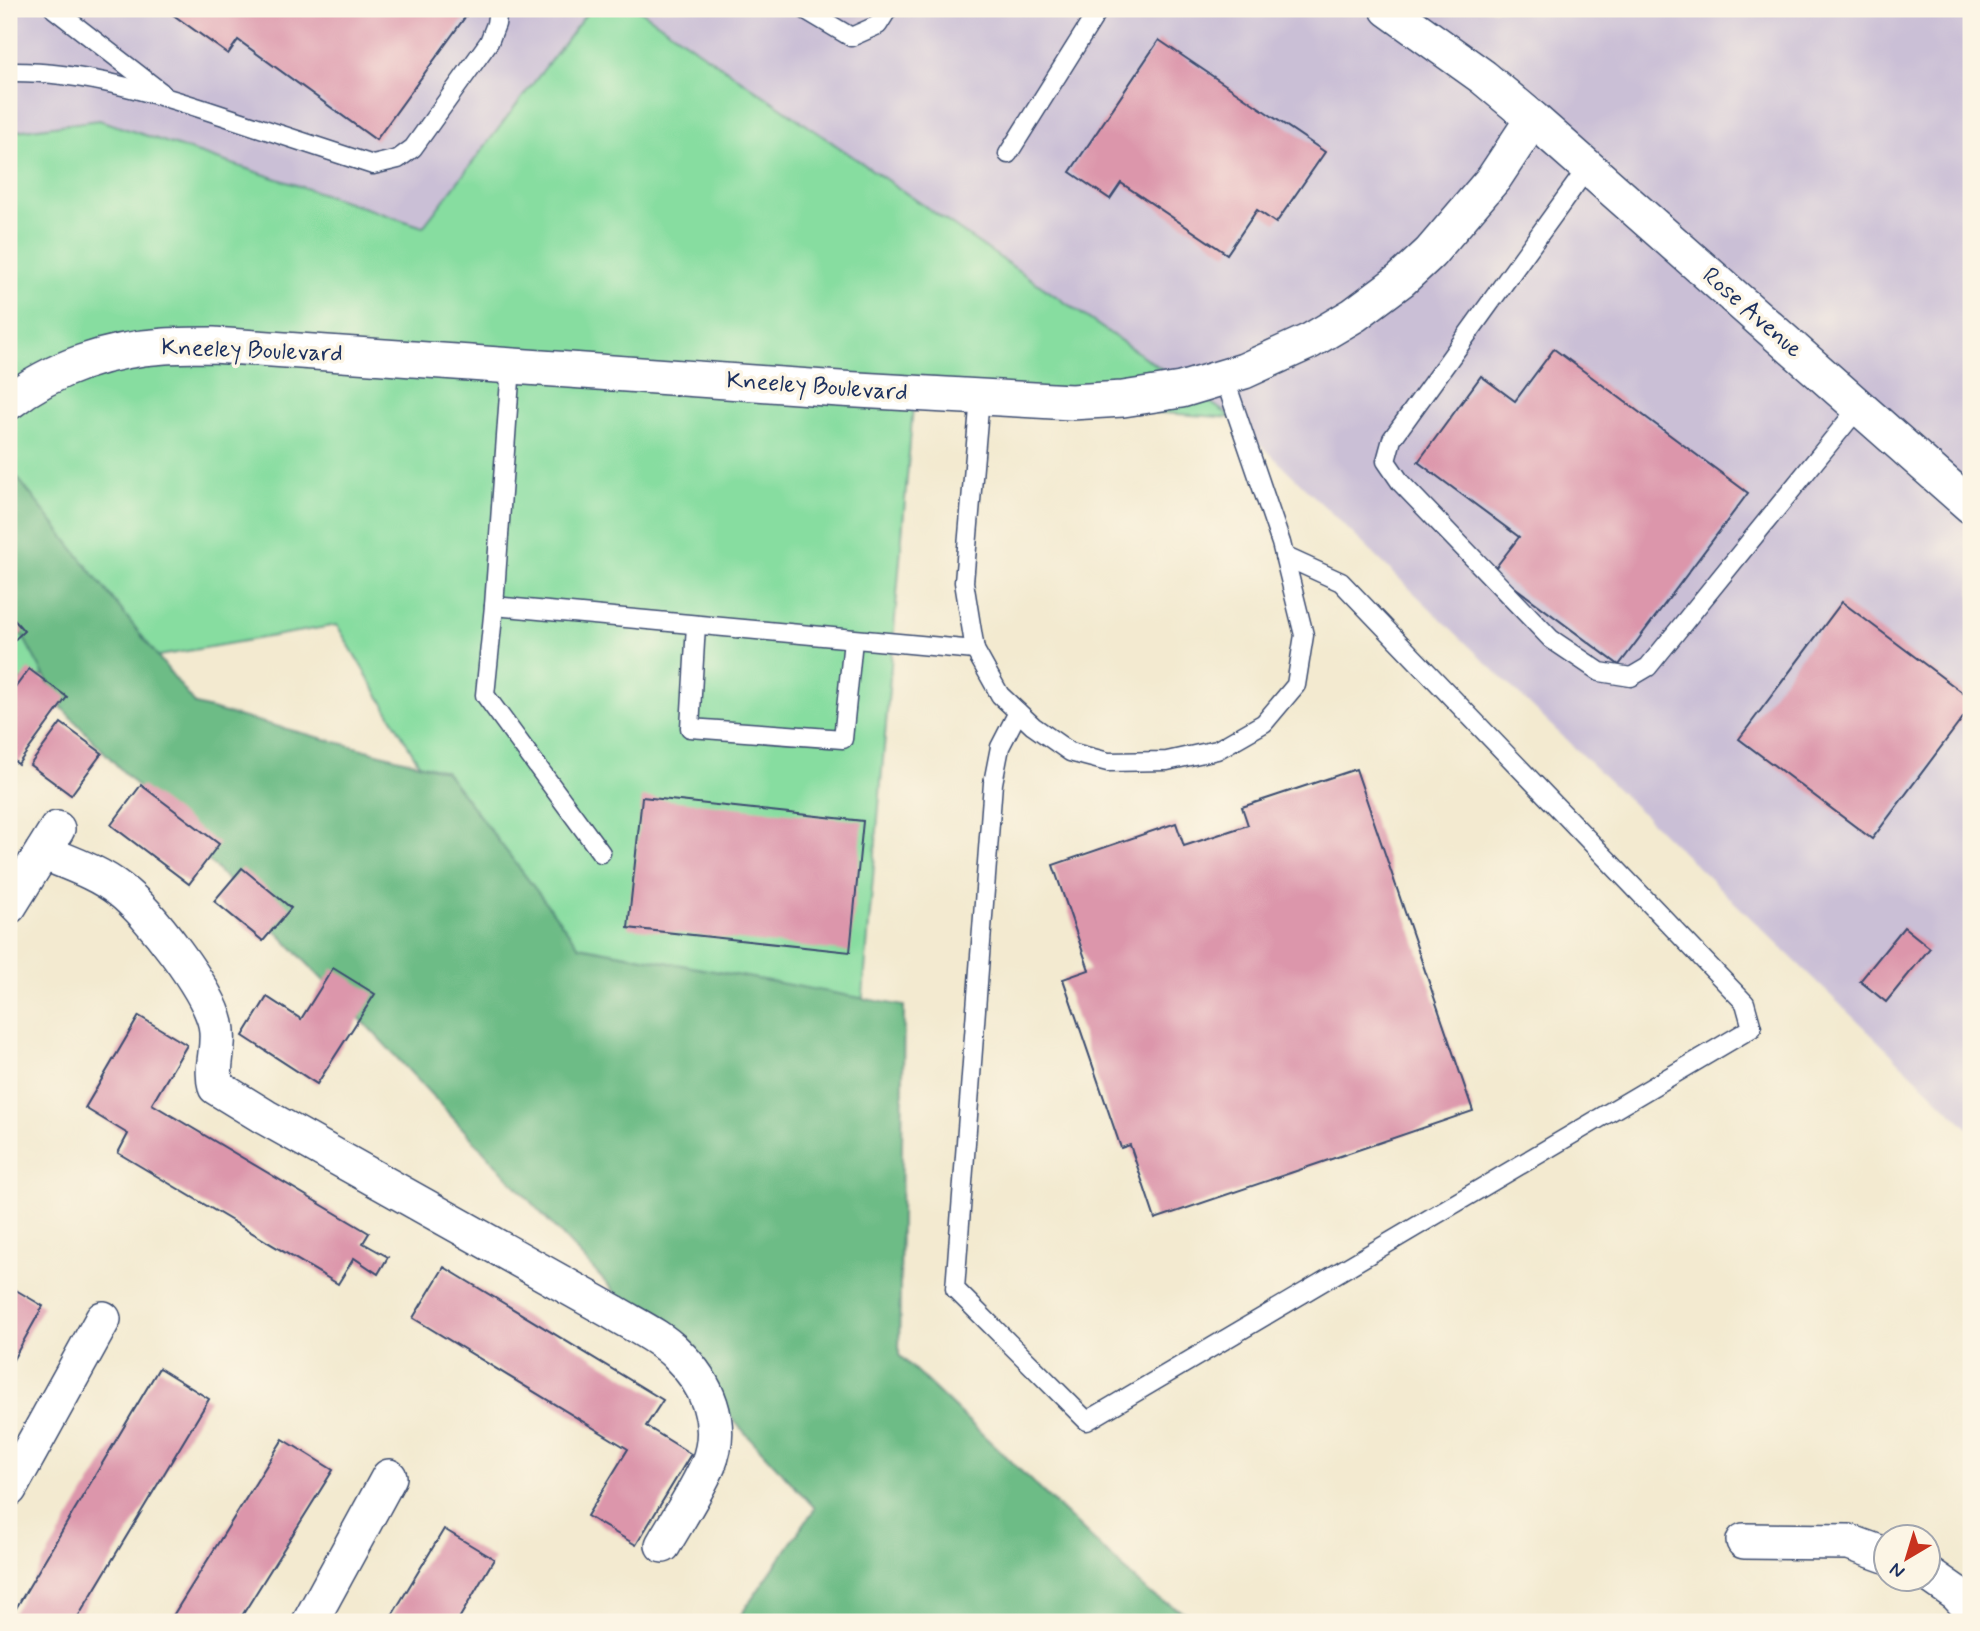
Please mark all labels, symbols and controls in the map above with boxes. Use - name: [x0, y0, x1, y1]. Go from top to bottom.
- street label: Rose Avenue: [1695, 261, 1809, 365]
- street label: Kneeley Boulevard: [161, 332, 343, 370]
- street label: Kneeley Boulevard: [725, 365, 909, 409]
- north arrow: [1871, 1522, 1941, 1592]
- text: N: [1885, 1556, 1910, 1584]

